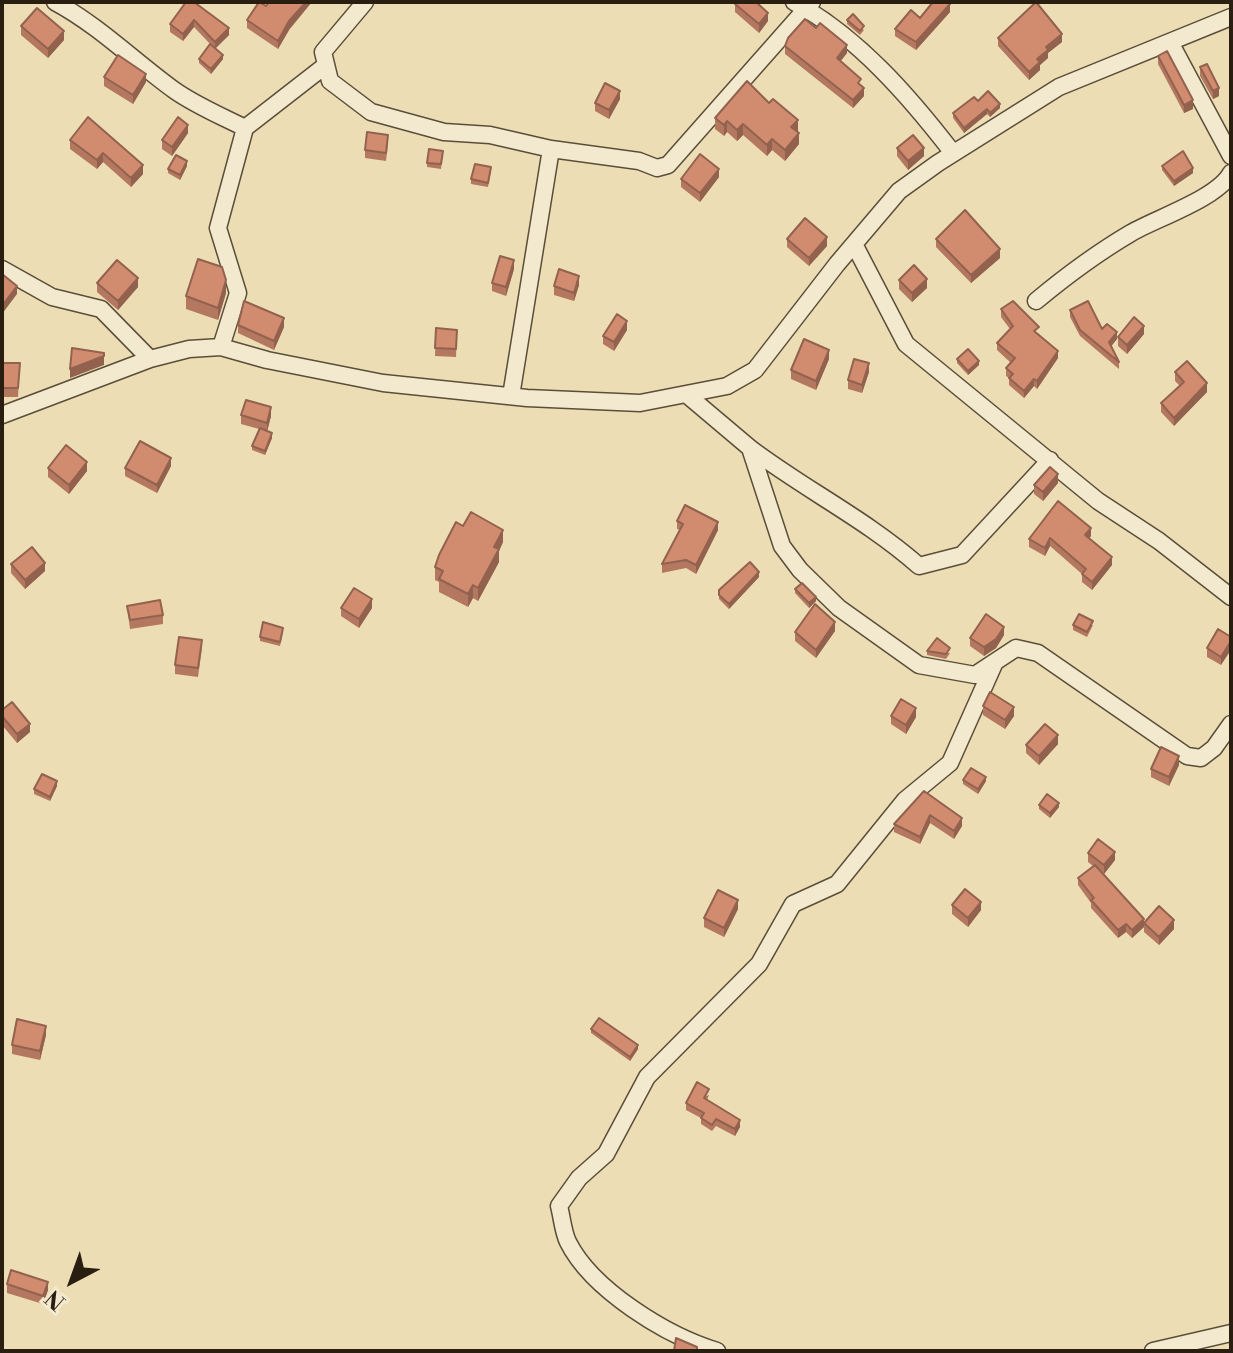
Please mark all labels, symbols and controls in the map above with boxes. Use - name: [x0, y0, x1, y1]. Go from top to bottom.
- north arrow: [32, 1241, 112, 1321]
- text: N: [41, 1284, 71, 1315]

